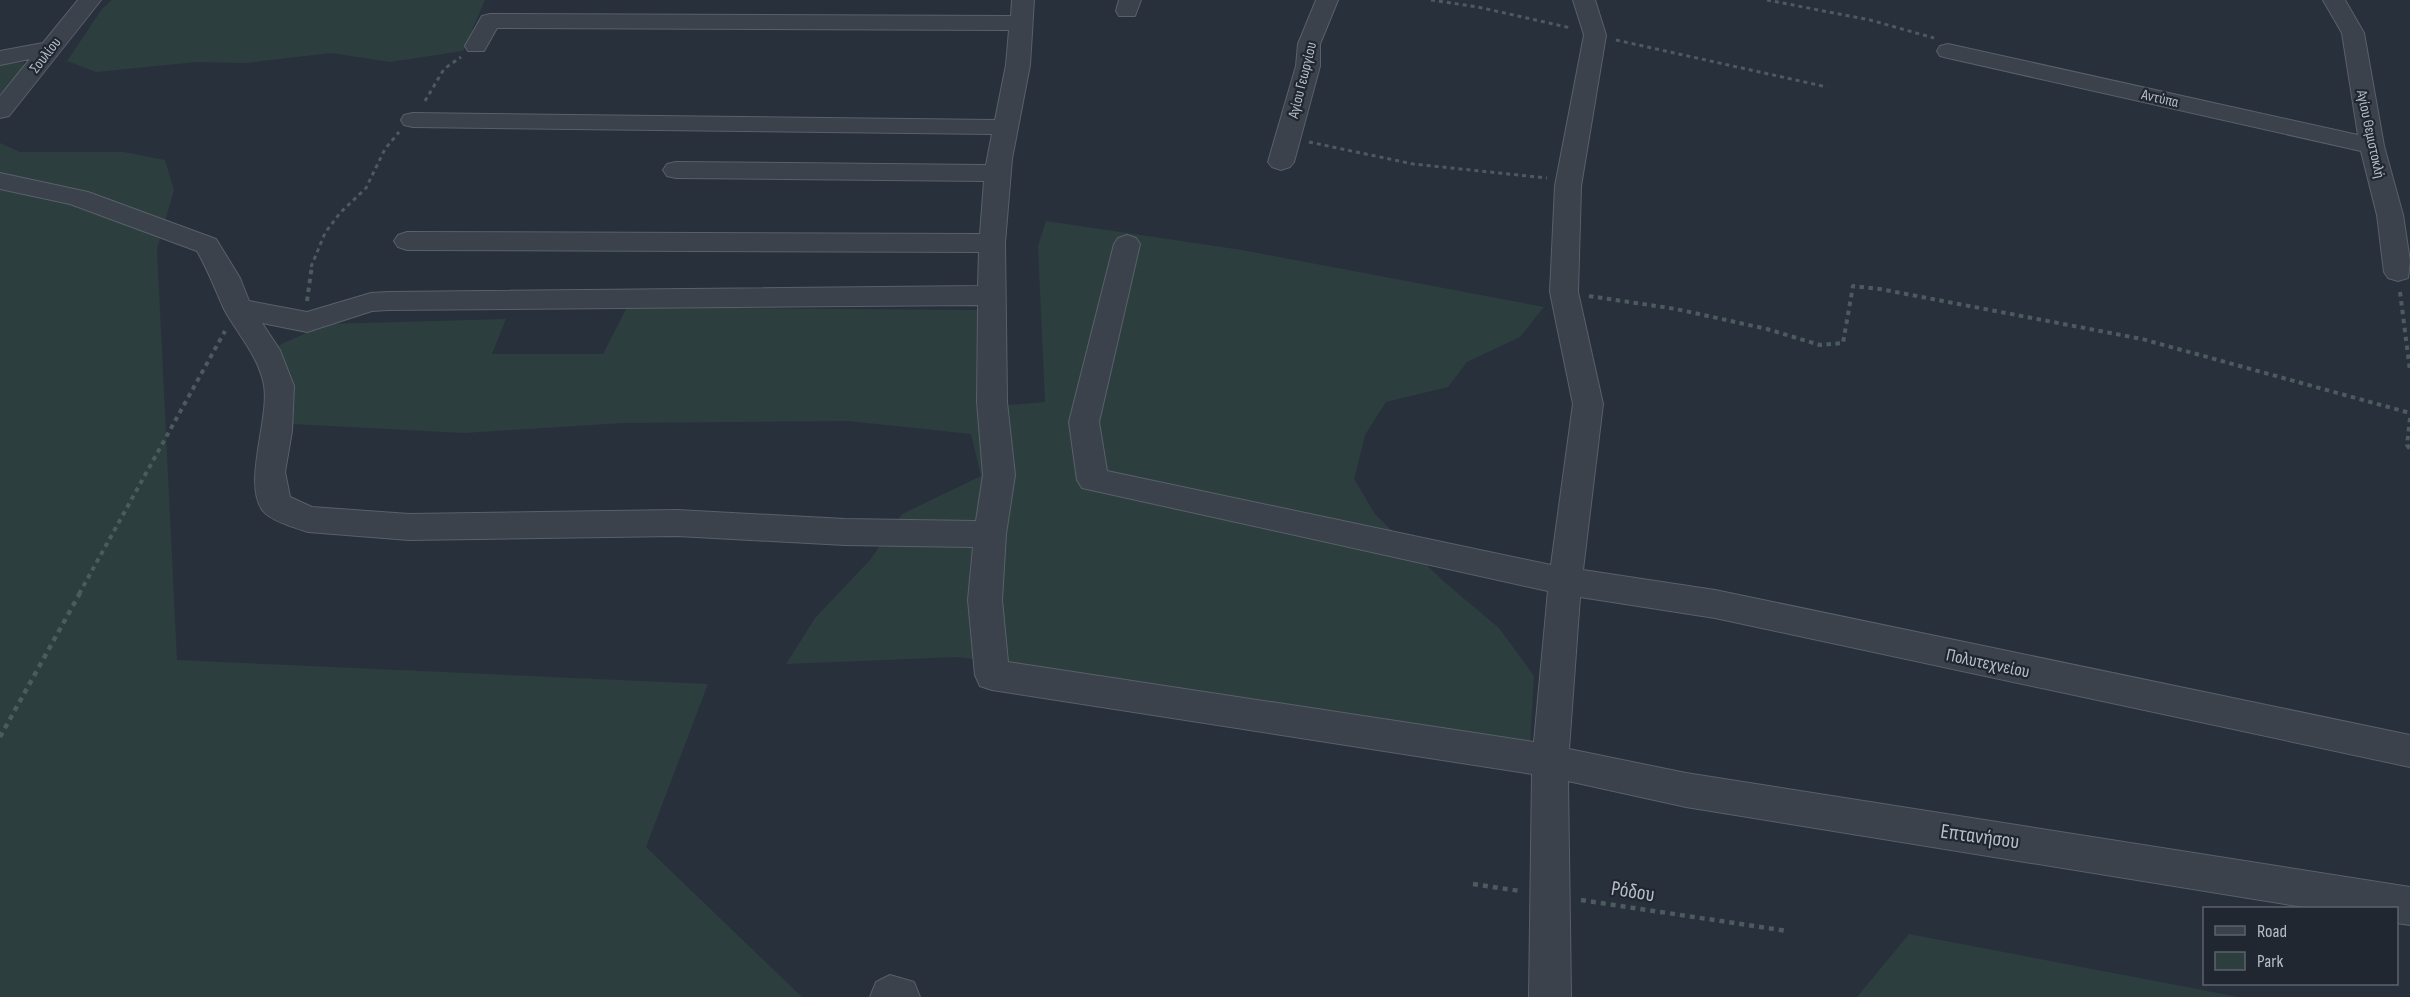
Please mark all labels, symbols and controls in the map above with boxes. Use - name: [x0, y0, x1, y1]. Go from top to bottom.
- street label: Σουλίου: [25, 34, 65, 77]
- street label: Αγίου Γεωργίου: [1284, 40, 1321, 121]
- street label: Αντύπα: [2139, 85, 2181, 112]
- street label: Αγίου Θεμιστοκλή: [2352, 87, 2389, 180]
- street label: Πολυτεχνείου: [1944, 644, 2032, 683]
- street label: Επτανήσου: [1939, 819, 2021, 854]
- street label: Ρόδου: [1609, 876, 1657, 907]
- legend: [2203, 907, 2398, 985]
- text: Road: [2257, 921, 2287, 942]
- text: Park: [2257, 951, 2283, 972]

